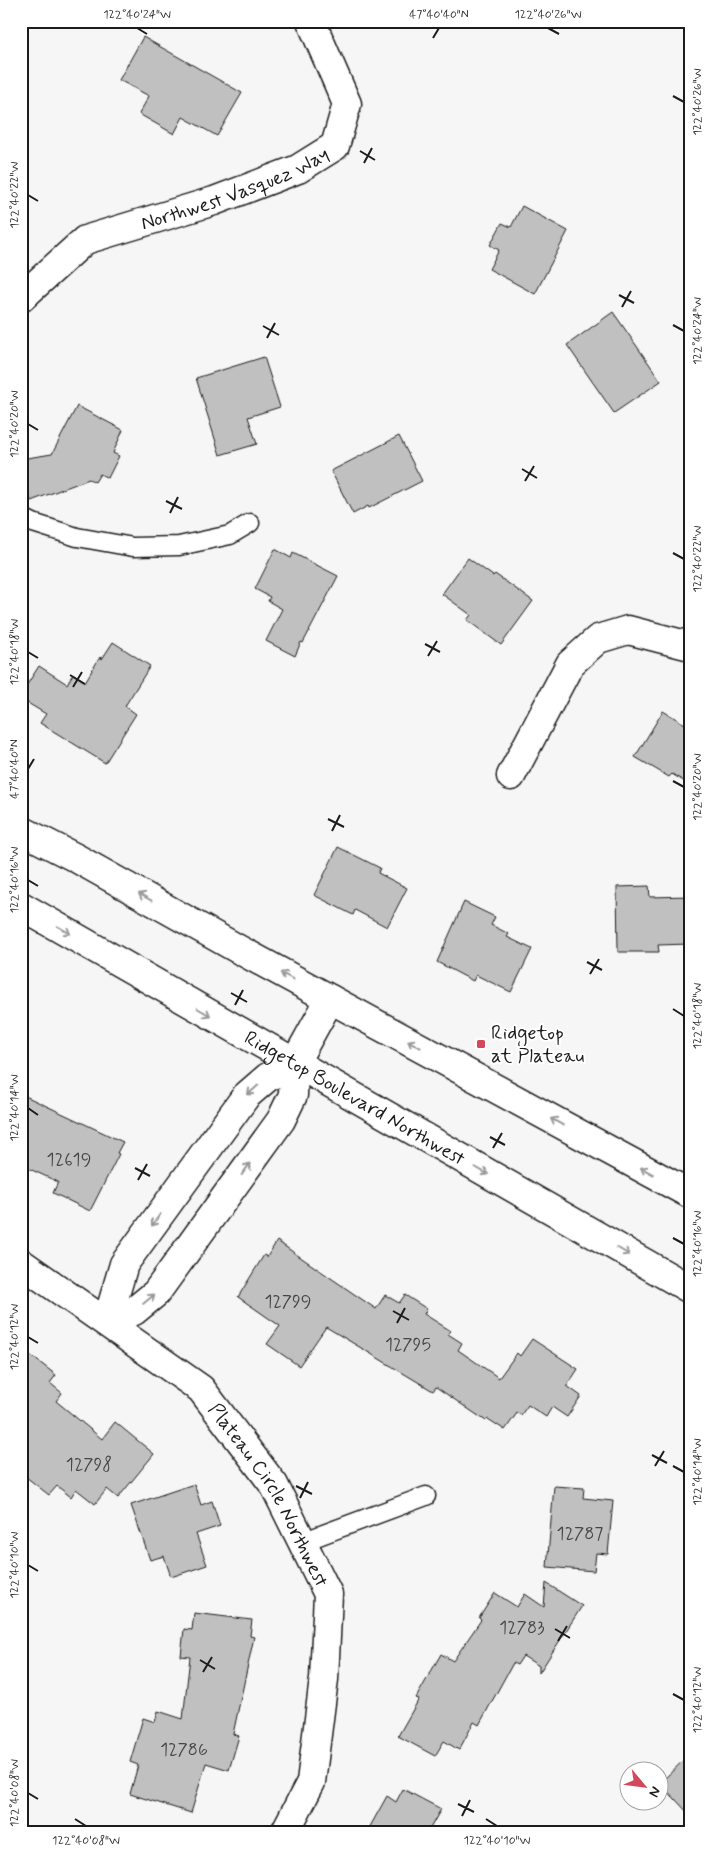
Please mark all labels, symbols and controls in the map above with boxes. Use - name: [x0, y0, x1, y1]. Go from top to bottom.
- text: 122°40'24"W: [103, 7, 171, 23]
- text: 47°40'40"N: [409, 7, 469, 23]
- text: 122°40'26"W: [514, 7, 582, 23]
- text: 122°40'26"W: [690, 68, 706, 136]
- street label: Northwest Vasquez Way: [138, 141, 335, 237]
- text: 122°40'22"W: [7, 162, 23, 228]
- text: 122°40'24"W: [690, 297, 706, 365]
- text: 122°40'20"W: [7, 390, 23, 458]
- text: 122°40'22"W: [690, 526, 706, 592]
- text: 122°40'18"W: [7, 619, 23, 685]
- text: 47°40'40"N: [7, 739, 23, 799]
- text: 122°40'20"W: [690, 753, 706, 821]
- text: 122°40'16"W: [7, 847, 23, 913]
- one-way arrow: [138, 892, 153, 901]
- one-way arrow: [56, 926, 70, 936]
- one-way arrow: [280, 971, 295, 980]
- text: 122°40'18"W: [690, 983, 706, 1049]
- one-way arrow: [197, 1007, 211, 1017]
- place label: Ridgetop at Plateau: [491, 1020, 584, 1070]
- street label: Ridgetop Boulevard Northwest: [239, 1025, 470, 1173]
- marker: Ridgetop at Plateau: [475, 1038, 487, 1050]
- one-way arrow: [408, 1039, 422, 1049]
- text: 122°40'14"W: [7, 1074, 23, 1142]
- one-way arrow: [246, 1084, 259, 1095]
- one-way arrow: [550, 1117, 565, 1126]
- house number: 12619: [47, 1148, 91, 1172]
- one-way arrow: [241, 1162, 251, 1176]
- one-way arrow: [474, 1166, 489, 1176]
- one-way arrow: [640, 1166, 655, 1175]
- text: 122°40'16"W: [690, 1211, 706, 1277]
- one-way arrow: [151, 1213, 161, 1227]
- one-way arrow: [615, 1247, 630, 1257]
- house number: 12799: [264, 1290, 312, 1314]
- one-way arrow: [142, 1293, 155, 1304]
- text: 122°40'12"W: [7, 1304, 23, 1370]
- house number: 12795: [385, 1333, 431, 1357]
- street label: Plateau Circle Northwest: [201, 1398, 334, 1592]
- text: 122°40'14"W: [690, 1438, 706, 1506]
- house number: 12798: [66, 1453, 112, 1477]
- house number: 12787: [557, 1522, 603, 1546]
- text: 122°40'10"W: [7, 1531, 23, 1598]
- house number: 12783: [499, 1616, 545, 1640]
- text: 122°40'12"W: [690, 1667, 706, 1733]
- house number: 12786: [160, 1738, 208, 1762]
- text: 122°40'08"W: [7, 1759, 23, 1827]
- north arrow: [618, 1760, 668, 1810]
- text: N: [644, 1783, 665, 1800]
- text: 122°40'08"W: [52, 1833, 120, 1849]
- text: 122°40'10"W: [464, 1833, 531, 1849]

